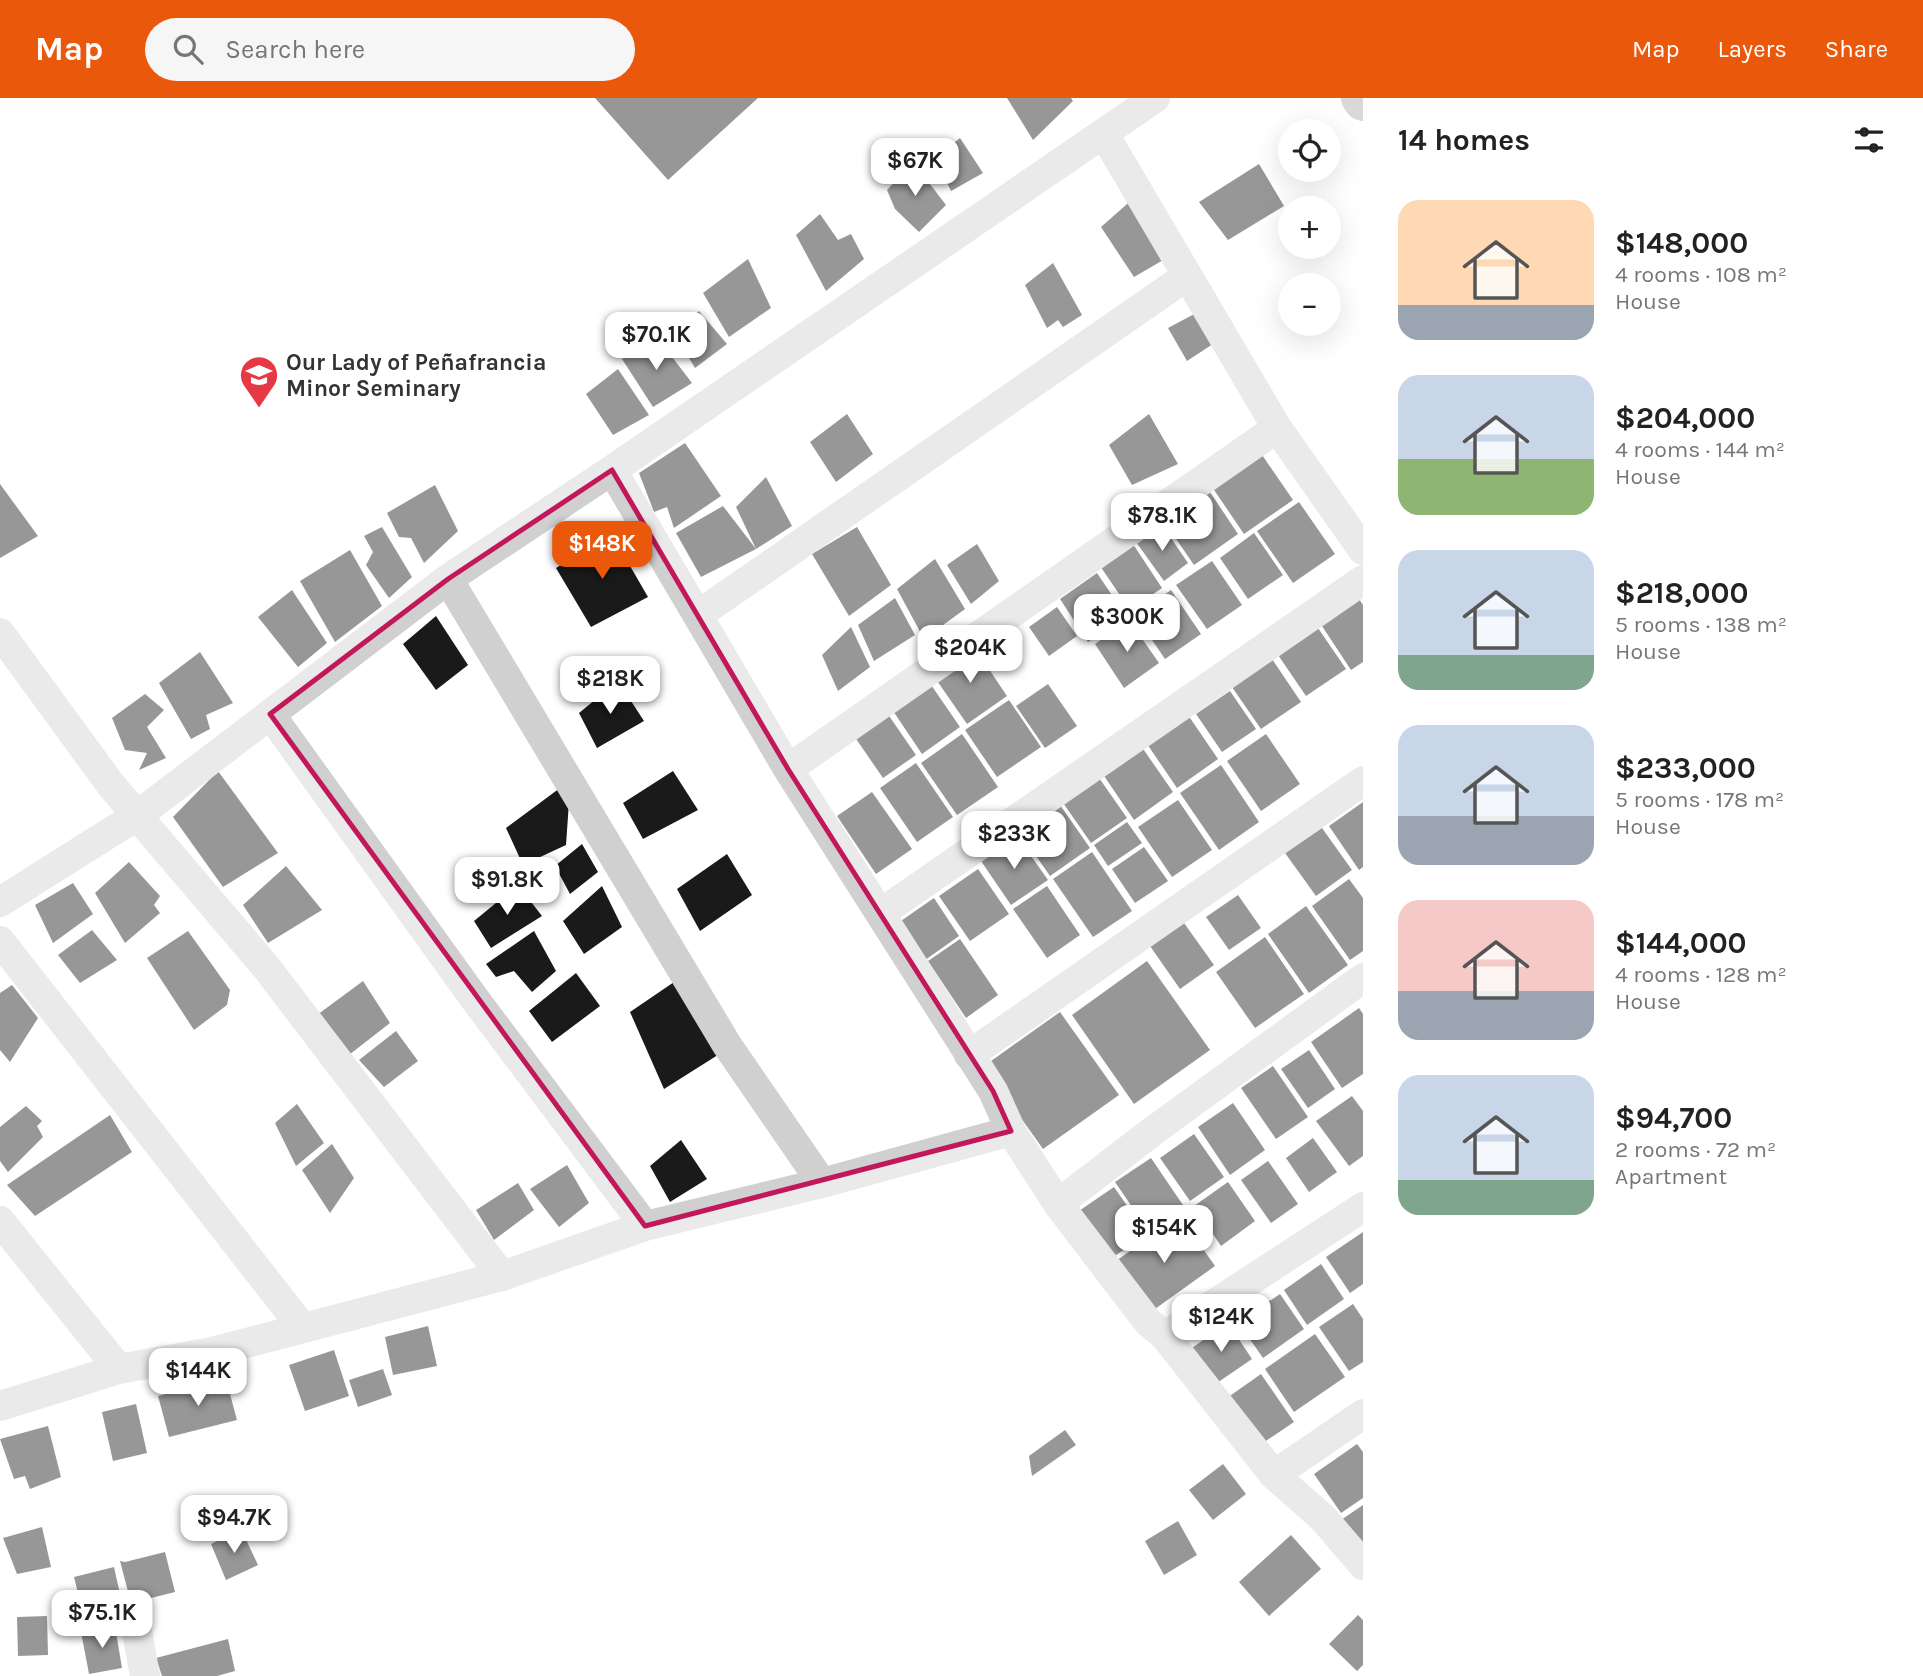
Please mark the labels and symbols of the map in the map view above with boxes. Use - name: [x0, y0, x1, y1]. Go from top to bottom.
- pin: $67K: [874, 139, 956, 198]
- pin: $70.1K: [599, 313, 713, 372]
- place label: Our Lady of Peñafrancia Minor Seminary: [286, 349, 546, 402]
- school or university icon: Our Lady of Peñafrancia Minor Seminary: [238, 354, 280, 409]
- pin: $78.1K: [1105, 494, 1219, 553]
- pin: $148K: [553, 522, 651, 581]
- pin: $300K: [1078, 594, 1176, 654]
- pin: $204K: [921, 626, 1019, 685]
- pin: $218K: [561, 656, 659, 716]
- pin: $233K: [965, 812, 1063, 871]
- pin: $91.8K: [450, 858, 564, 917]
- pin: $154K: [1115, 1206, 1213, 1265]
- pin: $124K: [1172, 1294, 1270, 1354]
- pin: $144K: [149, 1348, 247, 1408]
- pin: $94.7K: [177, 1496, 291, 1555]
- pin: $75.1K: [45, 1590, 159, 1650]

